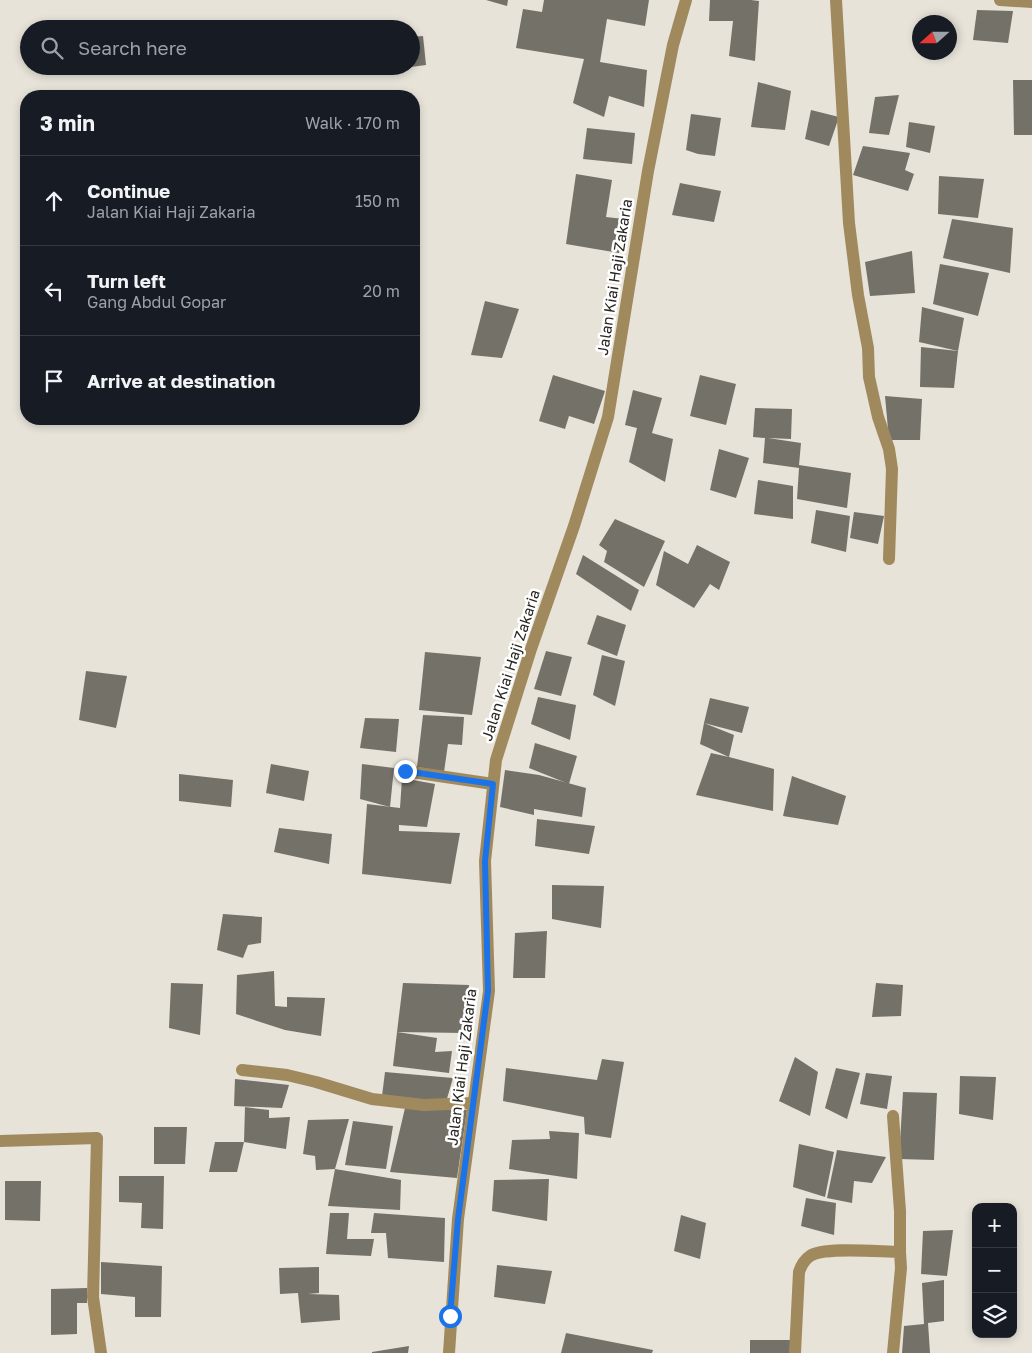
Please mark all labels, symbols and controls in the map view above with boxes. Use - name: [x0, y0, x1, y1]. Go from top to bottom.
- north arrow: [912, 15, 957, 60]
- search box: [20, 20, 420, 75]
- icon: search: [38, 34, 66, 62]
- text: Search here: [78, 36, 187, 59]
- text: 3 min: [40, 110, 95, 136]
- text: Walk · 170 m: [305, 113, 400, 133]
- text: Continue: [87, 179, 170, 202]
- icon: ahead: [40, 187, 68, 215]
- text: 150 m: [355, 191, 400, 211]
- street label: Jalan Kiai Haji Zakaria: [593, 198, 635, 356]
- text: Jalan Kiai Haji Zakaria: [87, 202, 255, 222]
- text: Turn left: [87, 269, 166, 292]
- icon: left: [40, 277, 68, 305]
- text: 20 m: [363, 281, 400, 301]
- text: Gang Abdul Gopar: [87, 292, 226, 312]
- icon: arrive: [40, 367, 68, 395]
- text: Arrive at destination: [87, 369, 275, 392]
- street label: Jalan Kiai Haji Zakaria: [477, 587, 543, 743]
- route end: [394, 760, 417, 783]
- street label: Jalan Kiai Haji Zakaria: [442, 988, 480, 1146]
- map controls: [972, 1203, 1017, 1338]
- button: +: [972, 1203, 1017, 1248]
- button: −: [972, 1248, 1017, 1293]
- button: layers: [972, 1293, 1017, 1338]
- route start: [439, 1305, 462, 1328]

